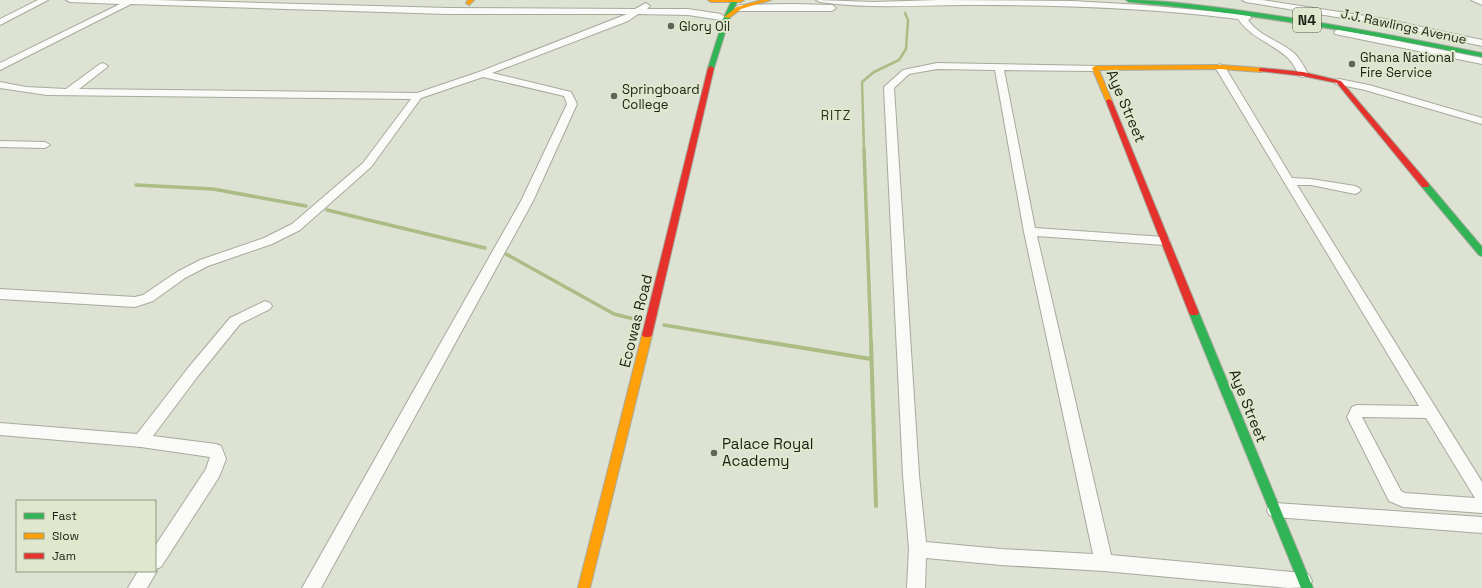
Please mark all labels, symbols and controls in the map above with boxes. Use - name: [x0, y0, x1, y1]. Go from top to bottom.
- street label: J.J. Rawlings Avenue: [1339, 5, 1468, 48]
- road number: N4: [1293, 8, 1321, 32]
- place label: Glory Oil: [679, 18, 730, 35]
- marker: Glory Oil: [666, 21, 676, 31]
- place label: Ghana National Fire Service: [1360, 49, 1454, 81]
- marker: Ghana National Fire Service: [1347, 59, 1357, 69]
- street label: Aye Street: [1103, 67, 1150, 145]
- place label: Springboard College: [622, 81, 700, 113]
- marker: Springboard College: [609, 91, 619, 101]
- district label: RITZ: [821, 107, 851, 124]
- street label: Ecowas Road: [615, 272, 656, 370]
- street label: Aye Street: [1225, 366, 1272, 445]
- place label: Palace Royal Academy: [722, 434, 814, 470]
- marker: Palace Royal Academy: [709, 448, 719, 458]
- legend: [16, 500, 156, 572]
- text: Fast: [52, 508, 77, 524]
- text: Slow: [52, 528, 79, 544]
- text: Jam: [52, 548, 76, 564]

